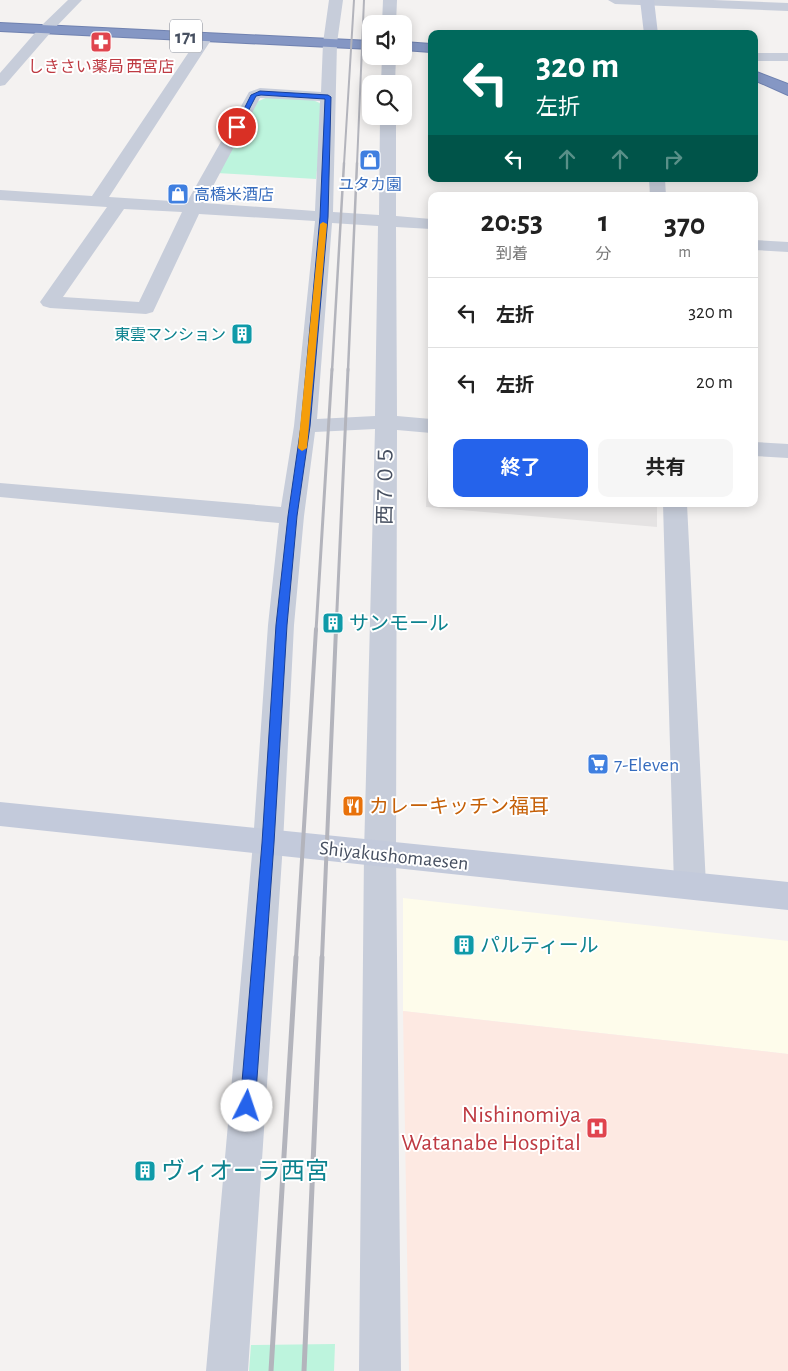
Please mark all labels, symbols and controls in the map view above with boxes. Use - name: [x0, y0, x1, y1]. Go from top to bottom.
- map controls: [362, 15, 412, 125]
- button: sound: [362, 15, 412, 65]
- road number: 171: [170, 20, 202, 52]
- pharmacy icon: しきさい薬局 西宮店: [89, 30, 113, 54]
- text: 320 m: [536, 49, 619, 84]
- icon: left: [453, 50, 518, 115]
- place label: しきさい薬局 西宮店: [28, 58, 174, 75]
- button: search: [362, 75, 412, 125]
- text: 左折: [536, 96, 580, 118]
- pin: [216, 106, 258, 148]
- icon: arrive: [223, 113, 251, 141]
- icon: left: [500, 145, 528, 173]
- icon: ahead: [553, 145, 581, 173]
- icon: ahead: [606, 145, 634, 173]
- icon: right: [659, 145, 687, 173]
- shop icon: ユタカ園: [358, 148, 382, 172]
- place label: ユタカ園: [338, 176, 402, 193]
- shop icon: 高橋米酒店: [166, 182, 190, 206]
- place label: 高橋米酒店: [194, 186, 274, 203]
- text: 20:53: [480, 207, 543, 237]
- text: 1: [598, 207, 609, 237]
- text: 370: [664, 210, 705, 240]
- text: m: [678, 244, 691, 260]
- text: 到着: [496, 246, 528, 262]
- text: 分: [595, 246, 611, 262]
- icon: left: [453, 299, 481, 327]
- text: 320 m: [688, 303, 733, 322]
- text: 左折: [496, 306, 534, 325]
- building icon: 東雲マンション: [230, 322, 254, 346]
- place label: 東雲マンション: [114, 327, 226, 343]
- icon: left: [453, 369, 481, 397]
- text: 20 m: [696, 373, 733, 392]
- text: 左折: [496, 376, 534, 395]
- button: 終了: [453, 439, 588, 497]
- button: 共有: [598, 439, 733, 497]
- street label: 西７０５: [375, 445, 397, 525]
- building icon: サンモール: [321, 611, 345, 635]
- place label: サンモール: [349, 614, 449, 634]
- supermarket icon: 7-Eleven: [586, 752, 610, 776]
- place label: 7-Eleven: [614, 755, 679, 775]
- restaurant icon: カレーキッチン福耳: [341, 794, 365, 818]
- place label: カレーキッチン福耳: [369, 796, 549, 817]
- street label: Shiyakushomaesen: [318, 838, 470, 874]
- building icon: パルティール: [452, 933, 476, 957]
- place label: パルティール: [480, 935, 599, 956]
- position arrow: [220, 1079, 272, 1131]
- place label: Nishinomiya Watanabe Hospital: [401, 1103, 581, 1155]
- hospital icon: Nishinomiya Watanabe Hospital: [585, 1116, 609, 1140]
- place label: ヴィオーラ西宮: [161, 1158, 329, 1184]
- building icon: ヴィオーラ西宮: [133, 1159, 157, 1183]

